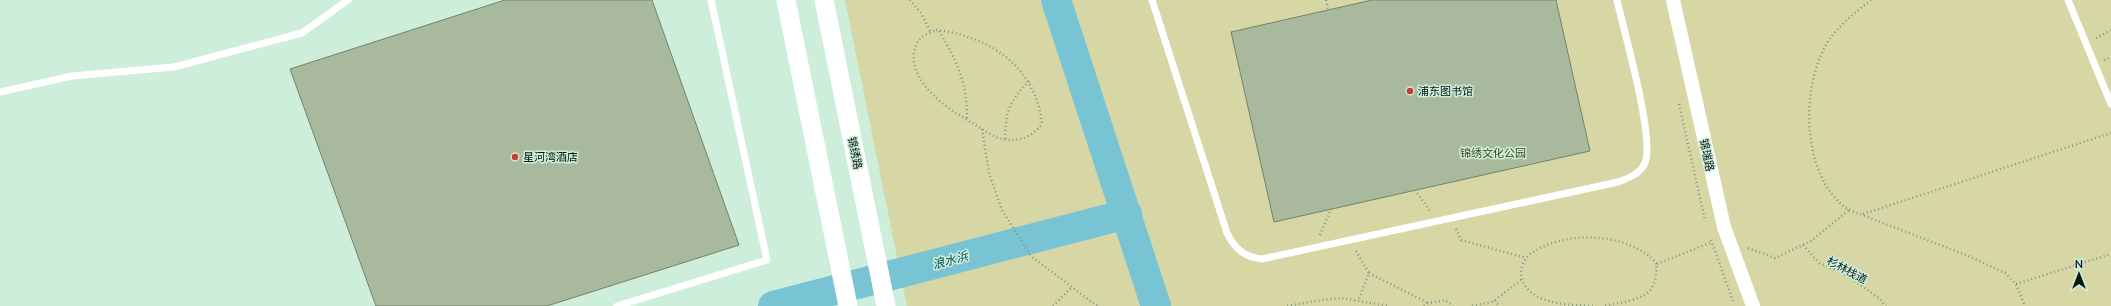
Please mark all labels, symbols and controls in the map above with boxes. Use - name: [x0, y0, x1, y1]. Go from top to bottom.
- place label: 浦东图书馆: [1418, 84, 1473, 98]
- marker: 浦东图书馆: [1405, 86, 1415, 96]
- street label: 锦绣路: [845, 135, 865, 171]
- street label: 锦瑞路: [1697, 137, 1717, 173]
- park label: 锦绣文化公园: [1460, 146, 1526, 160]
- place label: 星河湾酒店: [523, 150, 578, 164]
- marker: 星河湾酒店: [510, 152, 520, 162]
- water label: 浪水浜: [931, 248, 970, 272]
- street label: 杉林栈道: [1824, 253, 1870, 287]
- north arrow: [2059, 254, 2099, 294]
- text: N: [2075, 257, 2083, 271]

